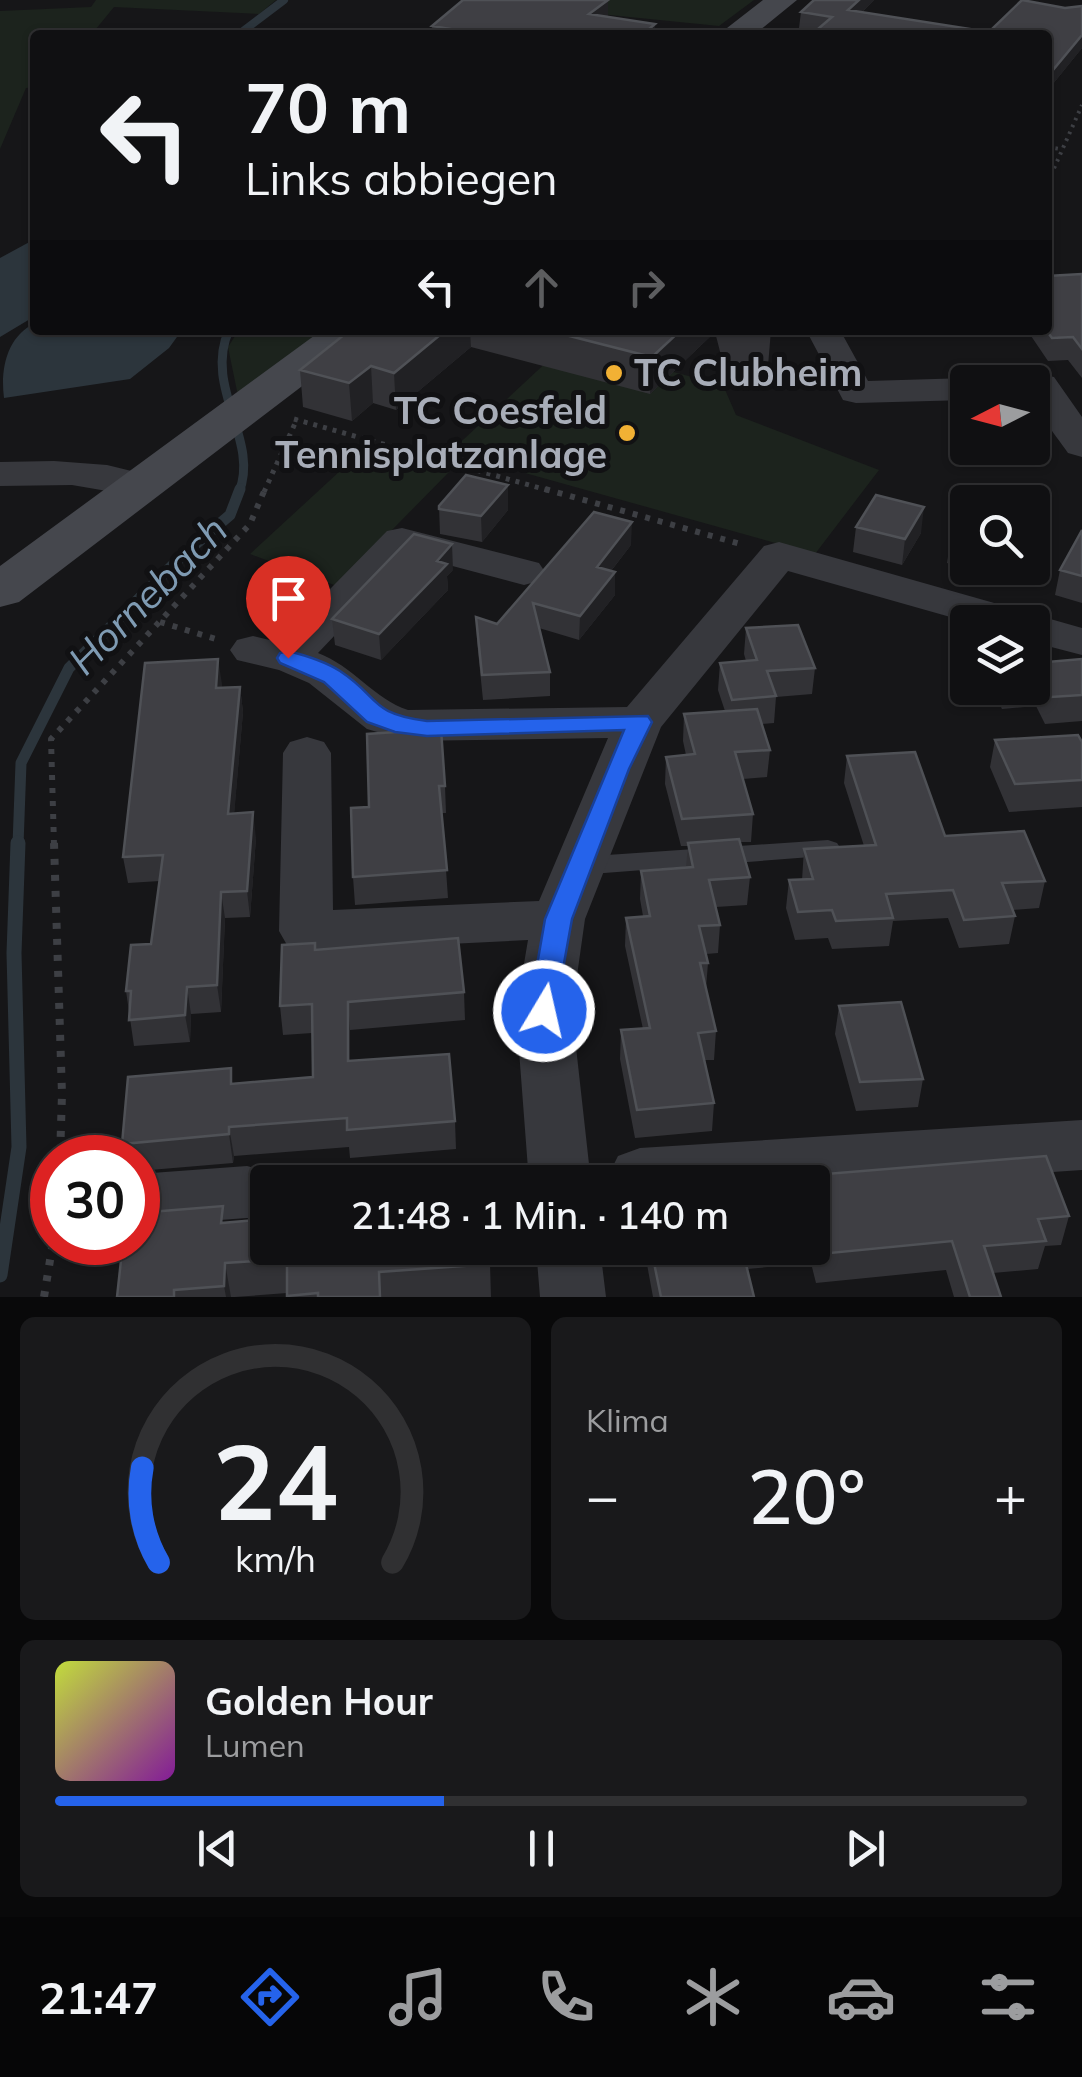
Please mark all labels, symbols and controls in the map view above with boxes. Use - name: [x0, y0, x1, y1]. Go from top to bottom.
- text: 70 m: [245, 63, 411, 151]
- icon: left: [80, 70, 210, 200]
- text: Links abbiegen: [245, 150, 558, 206]
- icon: left: [409, 260, 464, 315]
- icon: ahead: [514, 260, 569, 315]
- icon: right: [619, 260, 674, 315]
- place label: TC Clubheim: [634, 348, 862, 396]
- marker: TC Clubheim: [603, 362, 625, 384]
- north arrow: [950, 365, 1050, 465]
- map controls: [950, 365, 1050, 705]
- place label: TC Coesfeld Tennisplatzanlage: [275, 386, 607, 478]
- marker: TC Coesfeld Tennisplatzanlage: [616, 422, 638, 444]
- button: search: [950, 485, 1050, 585]
- water label: Hornebach: [57, 504, 237, 684]
- pin: [246, 556, 331, 659]
- icon: arrive: [261, 571, 316, 626]
- button: layers: [950, 605, 1050, 705]
- position arrow: [492, 959, 596, 1063]
- speed limit sign: 30: [30, 1135, 160, 1265]
- text: 21:48 · 1 Min. · 140 m: [351, 1191, 729, 1239]
- text: Klima: [586, 1400, 669, 1440]
- text: 24: [213, 1415, 338, 1546]
- text: 20°: [747, 1449, 866, 1543]
- text: −: [586, 1461, 619, 1530]
- text: +: [994, 1461, 1027, 1530]
- text: km/h: [235, 1536, 316, 1581]
- text: Golden Hour: [205, 1677, 433, 1725]
- text: Lumen: [205, 1725, 305, 1765]
- icon: previous: [190, 1821, 245, 1876]
- icon: pause: [514, 1821, 569, 1876]
- icon: next: [838, 1821, 893, 1876]
- icon: directions: [235, 1962, 305, 2032]
- icon: music: [383, 1962, 453, 2032]
- icon: phone: [531, 1962, 601, 2032]
- icon: climate: [678, 1962, 748, 2032]
- icon: car: [826, 1962, 896, 2032]
- icon: filters: [973, 1962, 1043, 2032]
- text: 21:47: [39, 1969, 158, 2025]

